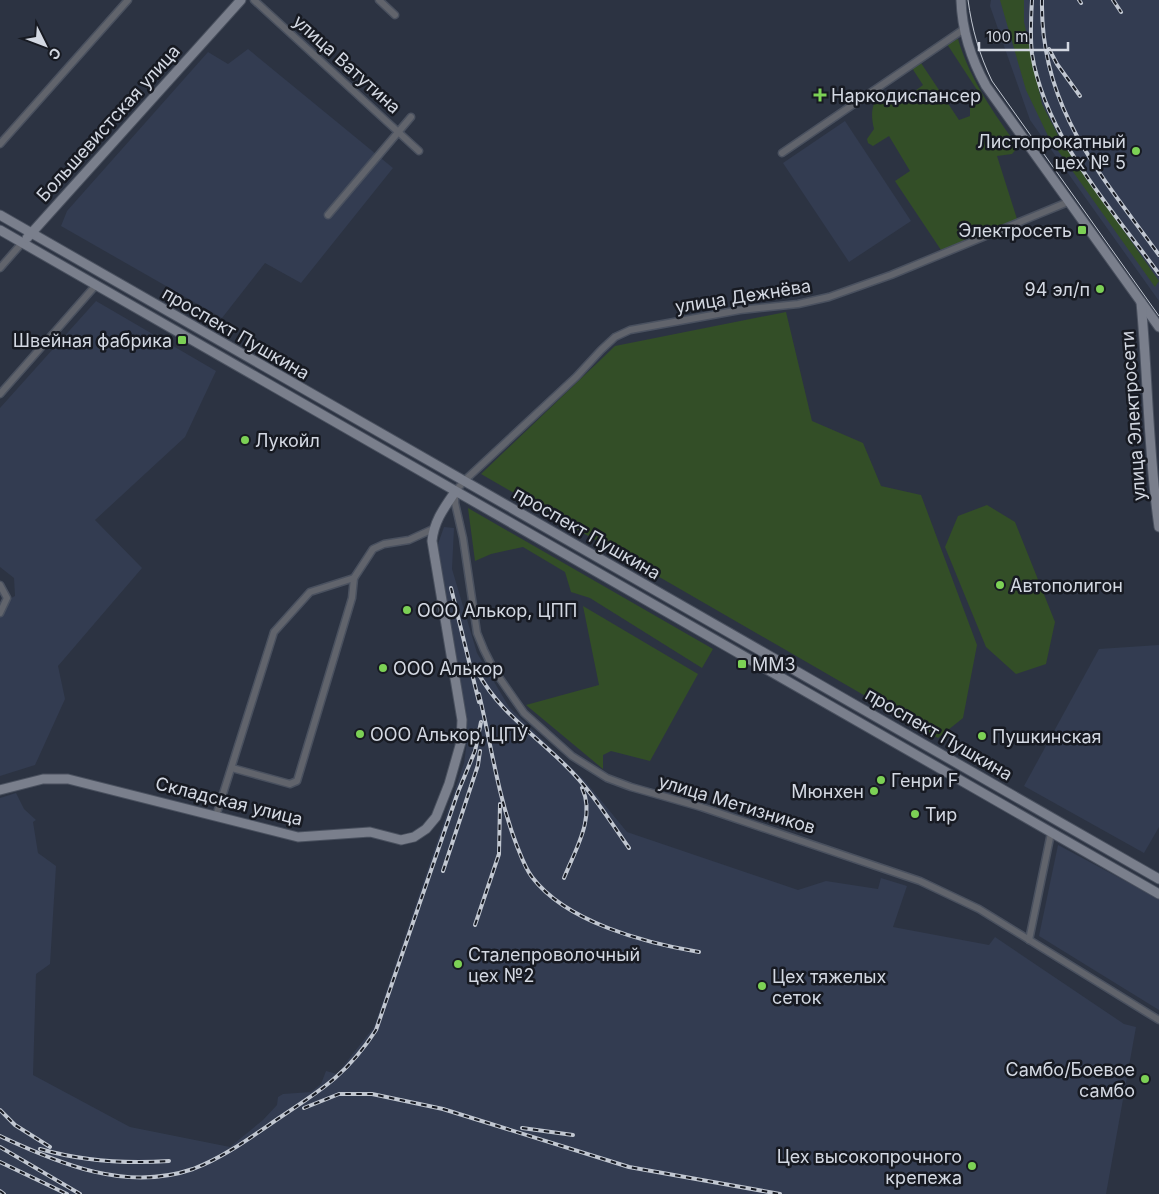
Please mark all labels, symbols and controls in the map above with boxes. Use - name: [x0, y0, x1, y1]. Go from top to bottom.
- street label: улица Ватутина: [289, 10, 405, 118]
- north arrow: [20, 20, 70, 70]
- scale bar: [979, 20, 1068, 52]
- text: 100 m: [986, 27, 1028, 46]
- street label: Большевистская улица: [32, 40, 184, 206]
- text: С: [45, 44, 65, 64]
- place label: Наркодиспансер: [831, 85, 981, 106]
- marker: Наркодиспансер: [813, 88, 827, 102]
- place label: Листопрокатный цех № 5: [977, 131, 1126, 173]
- marker: Листопрокатный цех № 5: [1130, 145, 1142, 157]
- place label: Электросеть: [958, 220, 1072, 241]
- marker: Электросеть: [1076, 224, 1088, 236]
- street label: улица Дежнёва: [674, 275, 812, 317]
- place label: 94 эл/п: [1025, 279, 1090, 300]
- street label: проспект Пушкина: [159, 282, 313, 384]
- marker: 94 эл/п: [1094, 283, 1106, 295]
- place label: Швейная фабрика: [13, 330, 172, 351]
- street label: улица Электросети: [1117, 330, 1149, 502]
- marker: Швейная фабрика: [176, 334, 188, 346]
- place label: Лукойл: [255, 430, 320, 451]
- marker: Лукойл: [239, 434, 251, 446]
- street label: проспект Пушкина: [510, 482, 664, 584]
- place label: Автополигон: [1010, 575, 1123, 596]
- marker: Автополигон: [994, 579, 1006, 591]
- place label: ООО Алькор, ЦПП: [417, 600, 577, 621]
- marker: ООО Алькор, ЦПП: [401, 604, 413, 616]
- place label: ММЗ: [752, 654, 796, 675]
- place label: ООО Алькор: [393, 658, 503, 679]
- marker: ММЗ: [736, 658, 748, 670]
- marker: ООО Алькор: [377, 662, 389, 674]
- street label: проспект Пушкина: [862, 683, 1016, 785]
- place label: ООО Алькор, ЦПУ: [370, 724, 528, 745]
- place label: Пушкинская: [992, 726, 1102, 747]
- marker: ООО Алькор, ЦПУ: [354, 728, 366, 740]
- marker: Пушкинская: [976, 730, 988, 742]
- street label: улица Метизников: [656, 770, 818, 838]
- place label: Генри F: [891, 770, 959, 791]
- street label: Складская улица: [153, 773, 305, 829]
- marker: Генри F: [875, 774, 887, 786]
- place label: Мюнхен: [791, 781, 864, 802]
- marker: Мюнхен: [868, 785, 880, 797]
- place label: Тир: [925, 804, 957, 825]
- marker: Тир: [909, 808, 921, 820]
- place label: Сталепроволочный цех №2: [468, 944, 640, 986]
- marker: Сталепроволочный цех №2: [452, 958, 464, 970]
- place label: Цех тяжелых сеток: [772, 966, 887, 1008]
- marker: Цех тяжелых сеток: [756, 980, 768, 992]
- place label: Самбо/Боевое самбо: [1006, 1059, 1135, 1101]
- marker: Самбо/Боевое самбо: [1139, 1073, 1151, 1085]
- place label: Цех высокопрочного крепежа: [777, 1146, 962, 1188]
- marker: Цех высокопрочного крепежа: [966, 1160, 978, 1172]

